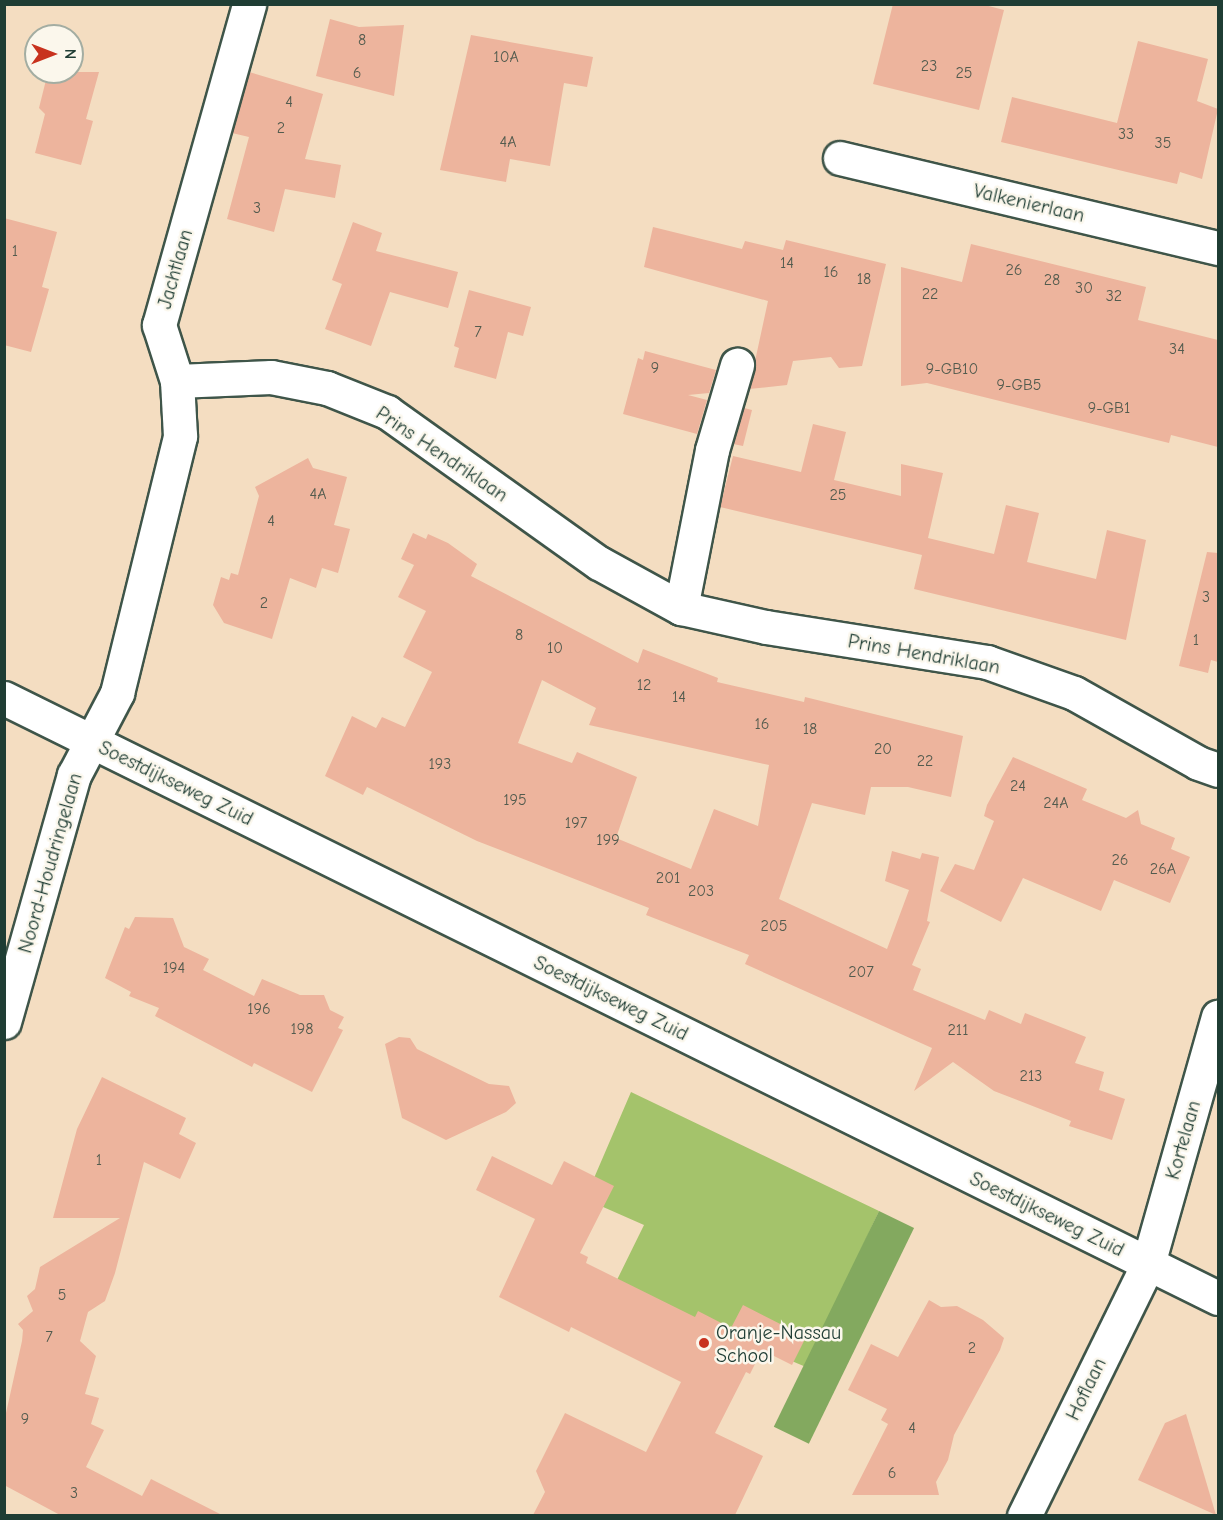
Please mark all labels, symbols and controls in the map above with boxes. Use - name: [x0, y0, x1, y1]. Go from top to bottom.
- north arrow: [24, 24, 84, 84]
- house number: 8: [358, 30, 366, 50]
- house number: 10A: [493, 47, 519, 67]
- text: N: [61, 49, 79, 59]
- house number: 23: [921, 56, 937, 76]
- house number: 6: [353, 63, 361, 83]
- house number: 25: [955, 63, 973, 83]
- house number: 4: [285, 92, 293, 112]
- house number: 2: [277, 118, 285, 138]
- house number: 33: [1118, 124, 1134, 144]
- house number: 4A: [499, 132, 517, 152]
- house number: 35: [1155, 133, 1171, 153]
- street label: Valkenierlaan: [971, 179, 1087, 227]
- house number: 3: [253, 198, 261, 218]
- street label: Jachtlaan: [152, 226, 198, 312]
- house number: 1: [12, 241, 18, 261]
- house number: 14: [780, 253, 794, 273]
- house number: 26: [1005, 260, 1023, 280]
- house number: 16: [823, 262, 839, 282]
- house number: 18: [857, 269, 871, 289]
- house number: 28: [1044, 270, 1060, 290]
- house number: 30: [1075, 278, 1093, 298]
- house number: 22: [922, 284, 938, 304]
- house number: 32: [1106, 286, 1122, 306]
- house number: 7: [474, 322, 482, 342]
- house number: 34: [1169, 339, 1185, 359]
- house number: 9: [651, 358, 659, 378]
- house number: 9-GB10: [926, 359, 978, 379]
- house number: 9-GB5: [997, 375, 1041, 395]
- house number: 9-GB1: [1088, 398, 1130, 418]
- street label: Prins Hendriklaan: [371, 401, 513, 507]
- house number: 4A: [309, 484, 327, 504]
- house number: 25: [829, 485, 847, 505]
- house number: 4: [267, 511, 275, 531]
- house number: 3: [1202, 587, 1210, 607]
- house number: 2: [260, 593, 268, 613]
- house number: 8: [515, 625, 523, 645]
- street label: Prins Hendriklaan: [846, 629, 1002, 679]
- house number: 1: [1193, 630, 1199, 650]
- house number: 10: [547, 638, 563, 658]
- house number: 12: [637, 675, 651, 695]
- house number: 14: [672, 687, 686, 707]
- house number: 16: [754, 714, 770, 734]
- house number: 18: [803, 719, 817, 739]
- street label: Soestdijkseweg Zuid: [95, 735, 257, 831]
- house number: 20: [874, 739, 892, 759]
- house number: 22: [917, 751, 933, 771]
- house number: 193: [429, 754, 451, 774]
- street label: Noord-Houdringelaan: [13, 770, 87, 956]
- house number: 24: [1010, 776, 1026, 796]
- house number: 195: [503, 790, 527, 810]
- house number: 24A: [1043, 793, 1069, 813]
- house number: 197: [565, 813, 587, 833]
- house number: 199: [596, 830, 620, 850]
- house number: 26: [1111, 850, 1129, 870]
- house number: 26A: [1150, 859, 1176, 879]
- house number: 201: [656, 868, 680, 888]
- house number: 203: [688, 881, 714, 901]
- house number: 205: [761, 916, 787, 936]
- street label: Soestdijkseweg Zuid: [530, 950, 692, 1046]
- house number: 194: [163, 958, 185, 978]
- house number: 207: [848, 962, 874, 982]
- house number: 196: [247, 999, 271, 1019]
- house number: 198: [290, 1019, 314, 1039]
- house number: 211: [947, 1020, 969, 1040]
- house number: 213: [1020, 1066, 1042, 1086]
- street label: Kortelaan: [1160, 1098, 1206, 1182]
- house number: 1: [96, 1150, 102, 1170]
- street label: Soestdijkseweg Zuid: [966, 1166, 1128, 1262]
- house number: 5: [58, 1285, 66, 1305]
- place label: Oranje-Nassau School: [716, 1320, 841, 1367]
- house number: 7: [45, 1327, 53, 1347]
- marker: Oranje-Nassau School: [697, 1336, 711, 1350]
- house number: 2: [968, 1338, 976, 1358]
- street label: Hoflaan: [1061, 1354, 1111, 1424]
- house number: 9: [21, 1409, 29, 1429]
- house number: 4: [908, 1418, 916, 1438]
- house number: 6: [888, 1463, 896, 1483]
- house number: 3: [70, 1483, 78, 1503]

